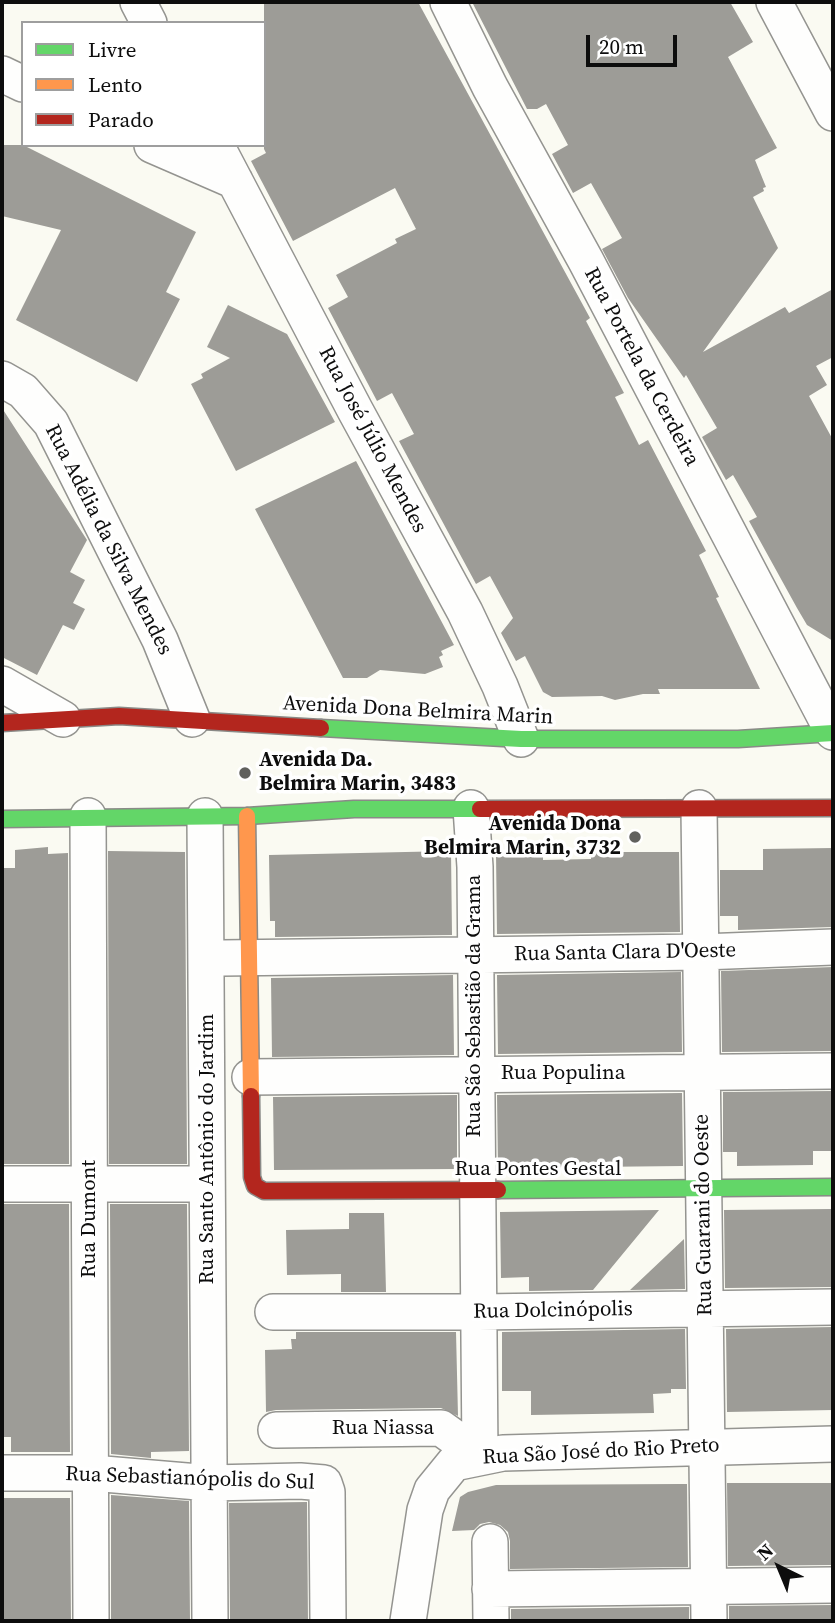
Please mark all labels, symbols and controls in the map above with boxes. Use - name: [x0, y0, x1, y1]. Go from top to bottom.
- legend: [21, 21, 266, 147]
- scale bar: [590, 21, 681, 65]
- text: 20 m: [599, 32, 644, 61]
- text: Livre: [88, 35, 136, 64]
- text: Lento: [88, 70, 142, 99]
- text: Parado: [88, 105, 154, 134]
- street label: Rua Portela da Cerdeira: [578, 263, 704, 471]
- street label: Rua José Júlio Mendes: [312, 343, 432, 537]
- street label: Rua Adélia da Silva Mendes: [39, 421, 177, 659]
- street label: Avenida Dona Belmira Marin: [282, 691, 554, 731]
- place label: Avenida Da. Belmira Marin, 3483: [259, 748, 456, 798]
- marker: Avenida Da. Belmira Marin, 3483: [237, 765, 253, 781]
- place label: Avenida Dona Belmira Marin, 3732: [424, 812, 621, 862]
- marker: Avenida Dona Belmira Marin, 3732: [627, 829, 643, 845]
- street label: Rua São Sebastião da Grama: [462, 875, 488, 1137]
- street label: Rua Santa Clara D'Oeste: [514, 938, 736, 968]
- street label: Rua Santo Antônio do Jardim: [195, 1014, 221, 1284]
- street label: Rua Populina: [501, 1061, 625, 1087]
- street label: Rua Guarani do Oeste: [690, 1114, 718, 1316]
- street label: Rua Pontes Gestal: [455, 1157, 621, 1183]
- street label: Rua Dumont: [77, 1160, 103, 1278]
- street label: Rua Dolcinópolis: [473, 1297, 633, 1325]
- street label: Rua Niassa: [332, 1416, 434, 1442]
- street label: Rua São José do Rio Preto: [482, 1433, 720, 1471]
- street label: Rua Sebastianópolis do Sul: [65, 1462, 315, 1496]
- north arrow: [744, 1532, 814, 1602]
- text: N: [751, 1537, 779, 1566]

